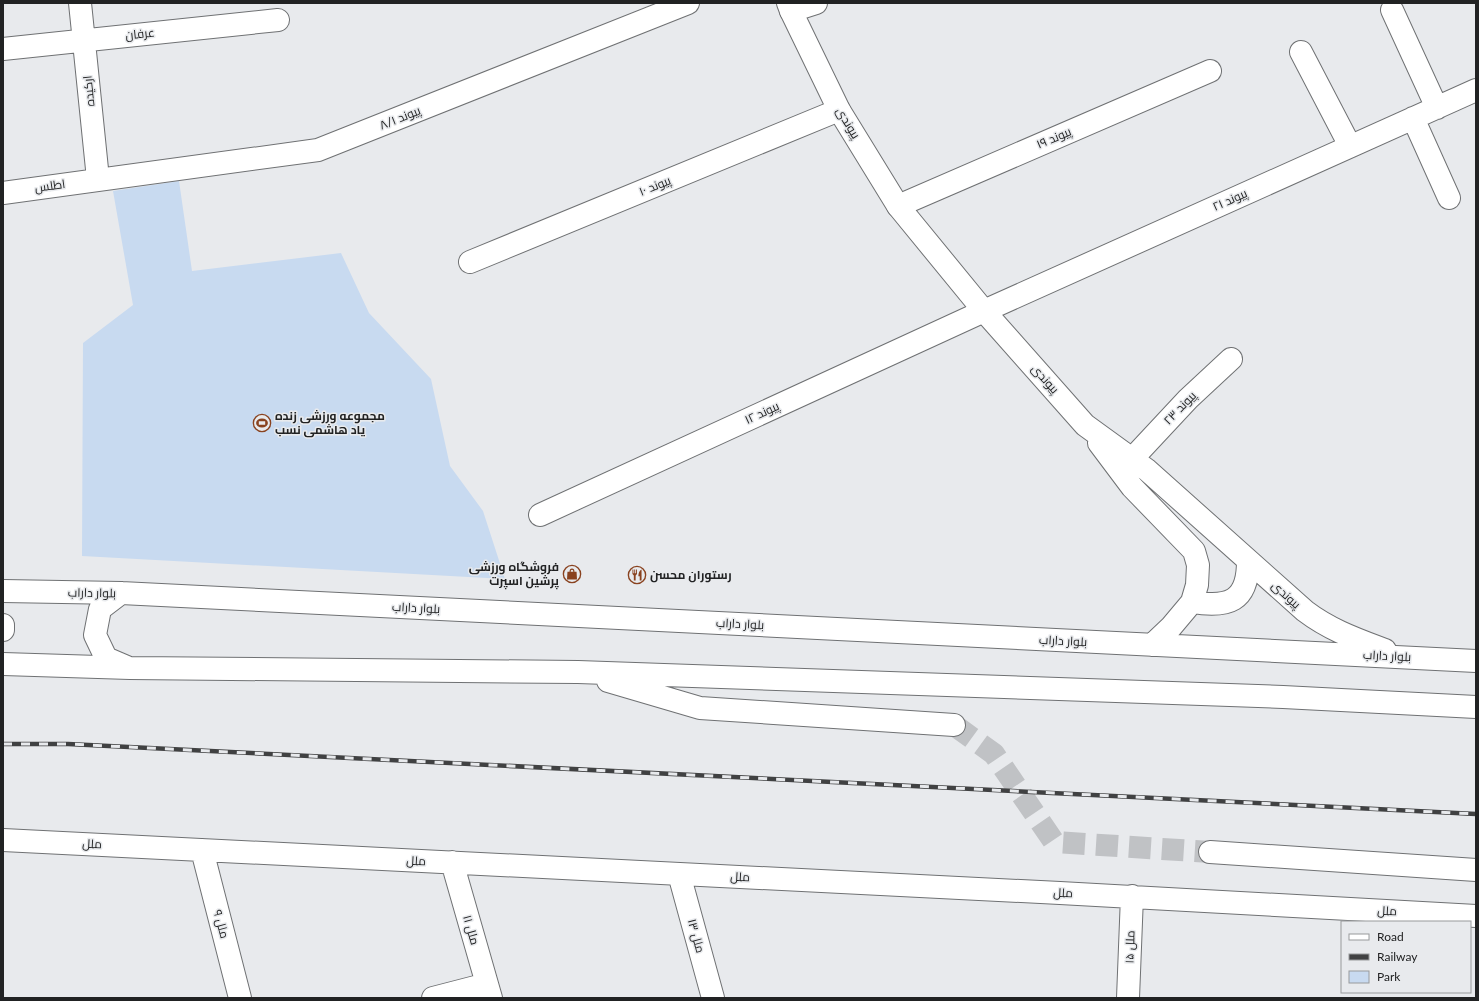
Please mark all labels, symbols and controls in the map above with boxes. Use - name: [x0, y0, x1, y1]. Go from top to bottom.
- street label: عرفان: [124, 25, 155, 43]
- street label: ارکیده: [79, 75, 98, 107]
- street label: پیوند ۸/۱: [377, 102, 424, 134]
- street label: پیوندی: [832, 104, 864, 143]
- street label: پیوند ۱۹: [1034, 123, 1075, 153]
- street label: پیوند ۱۰: [637, 172, 674, 201]
- street label: اطلس: [34, 176, 66, 195]
- street label: پیوند ۲۱: [1210, 185, 1251, 216]
- street label: پیوندی: [1027, 361, 1063, 398]
- street label: پیوند ۲۳: [1160, 387, 1201, 429]
- street label: پیوند ۱۲: [742, 398, 783, 429]
- place label: مجموعه ورزشی زنده یاد هاشمی نسب: [275, 408, 385, 438]
- sports icon: مجموعه ورزشی زنده یاد هاشمی نسب: [252, 413, 272, 433]
- place label: فروشگاه ورزشی پرشین اسپرت: [469, 559, 560, 590]
- shop icon: فروشگاه ورزشی پرشین اسپرت: [562, 564, 582, 584]
- restaurant icon: رستوران محسن: [627, 565, 647, 585]
- place label: رستوران محسن: [650, 567, 732, 583]
- street label: پیوندی: [1267, 578, 1305, 614]
- street label: بلوار داراب: [68, 585, 116, 600]
- street label: بلوار داراب: [392, 599, 440, 616]
- street label: بلوار داراب: [716, 615, 764, 632]
- street label: بلوار داراب: [1039, 632, 1087, 649]
- street label: بلوار داراب: [1363, 647, 1411, 664]
- street label: ملل: [82, 835, 102, 852]
- street label: ملل: [406, 852, 426, 869]
- street label: ملل: [730, 868, 750, 885]
- street label: ملل: [1053, 884, 1073, 901]
- street label: ملل: [1377, 902, 1397, 919]
- street label: ملل ۹: [210, 908, 232, 940]
- street label: ملل ۱۱: [460, 913, 483, 946]
- street label: ملل ۱۳: [685, 917, 708, 955]
- legend: [1341, 921, 1471, 993]
- text: Road: [1377, 929, 1404, 944]
- street label: ملل ۱۵: [1121, 930, 1138, 964]
- text: Railway: [1377, 949, 1418, 964]
- text: Park: [1377, 969, 1401, 984]

